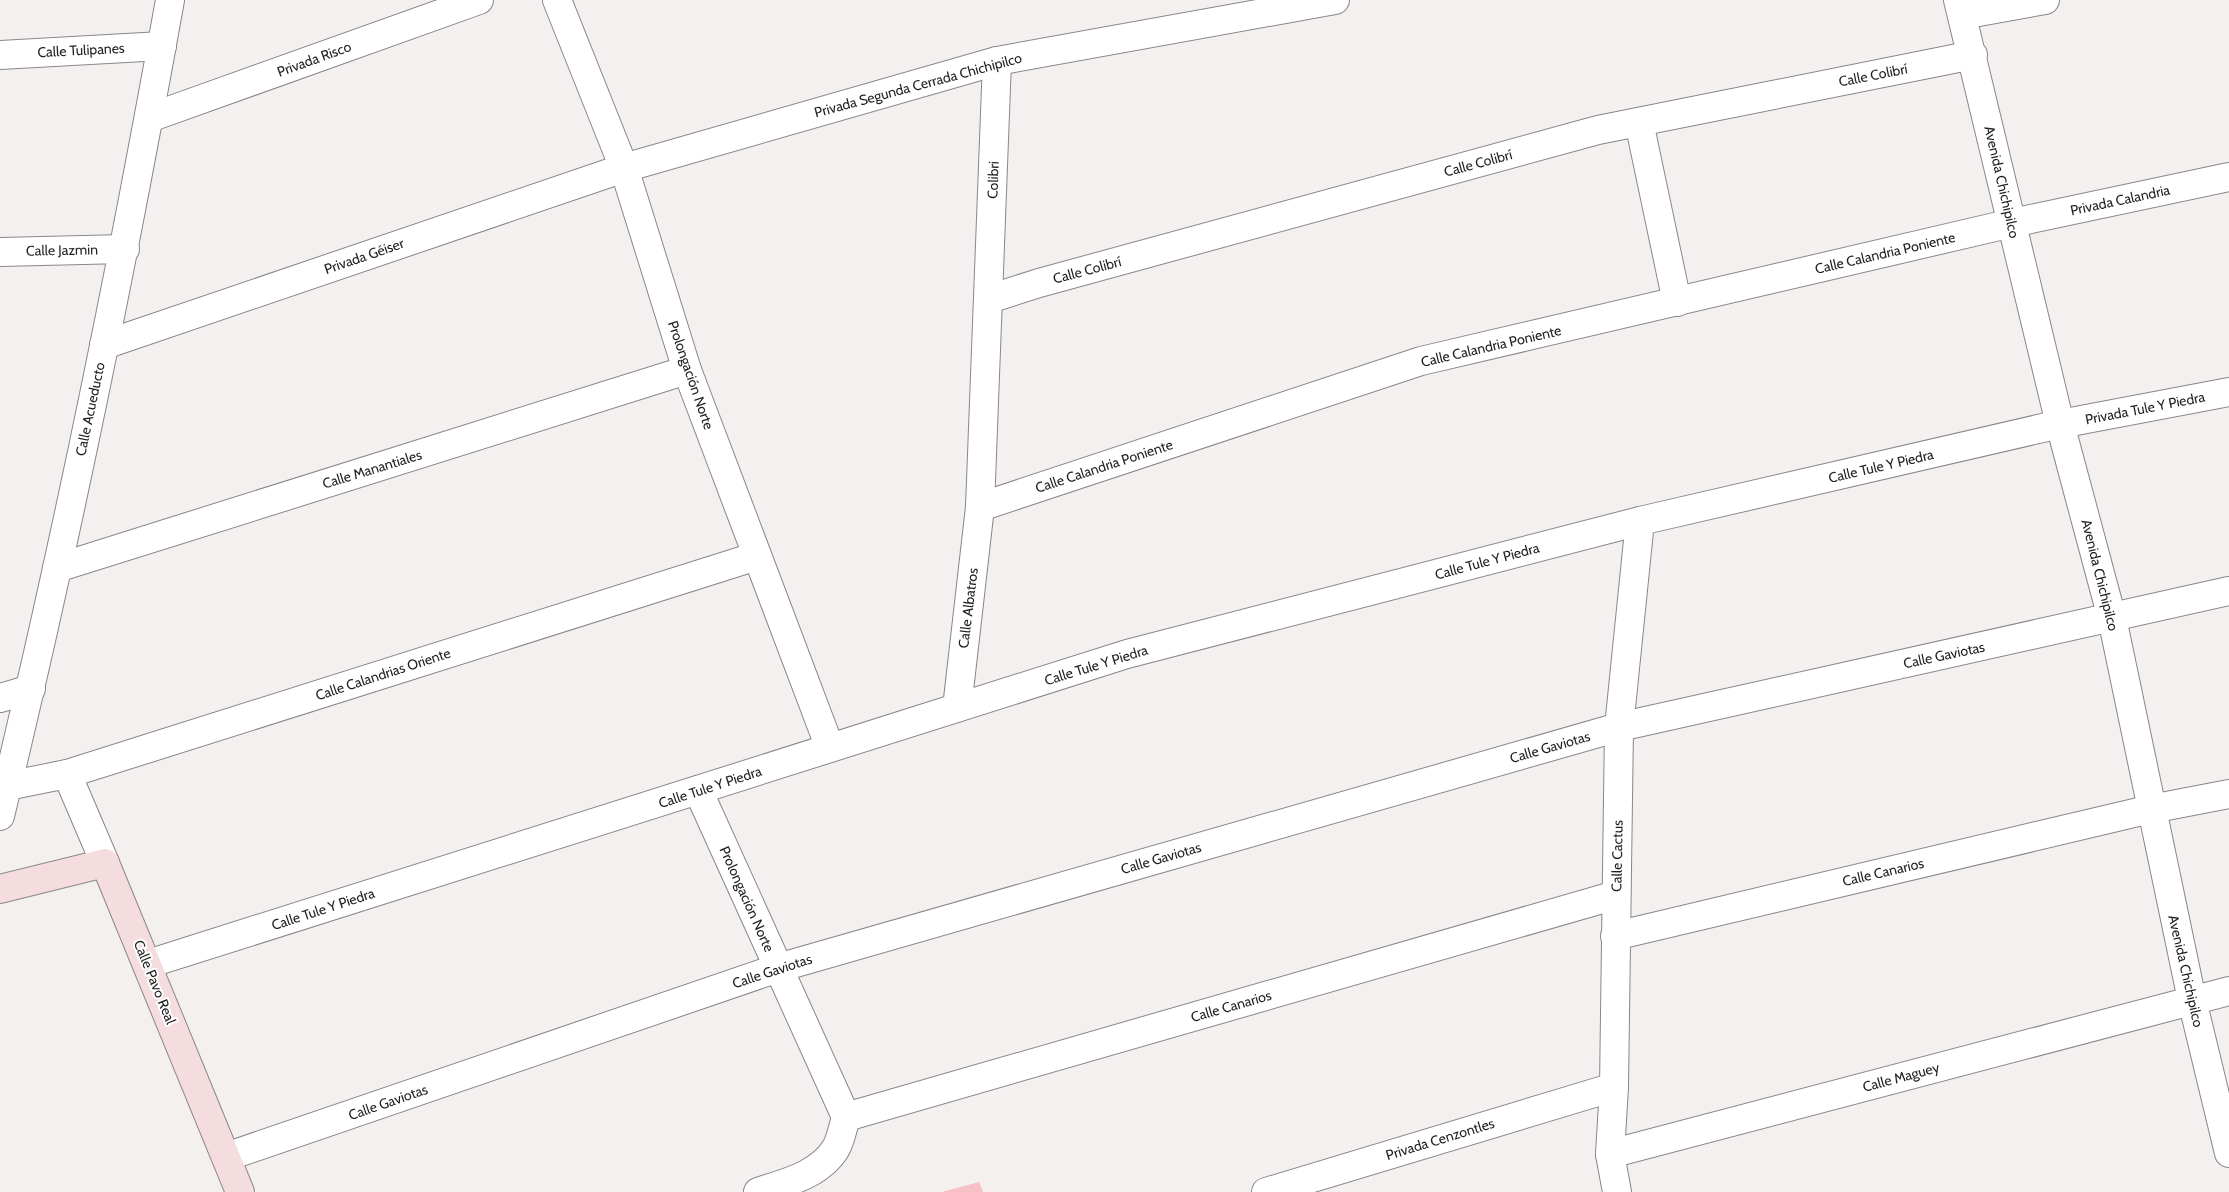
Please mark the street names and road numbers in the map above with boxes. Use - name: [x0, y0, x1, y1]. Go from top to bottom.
- street label: Privada Risco: [274, 37, 354, 81]
- street label: Calle Tulipanes: [37, 39, 125, 61]
- street label: Privada Segunda Cerrada Chichipilco: [812, 48, 1024, 121]
- street label: Calle Colibrí: [1837, 60, 1909, 90]
- street label: Avenida Chichipilco: [1980, 124, 2024, 240]
- street label: Calle Colibrí: [1442, 145, 1514, 181]
- street label: Colibri: [983, 161, 1003, 199]
- street label: Privada Calandria: [2068, 181, 2172, 219]
- street label: Calle Calandria Poniente: [1813, 228, 1957, 278]
- street label: Privada Géiser: [322, 234, 407, 278]
- street label: Calle Jazmin: [26, 240, 98, 260]
- street label: Calle Colibrí: [1051, 252, 1123, 288]
- street label: Prolongación Norte: [664, 318, 718, 432]
- street label: Calle Calandria Poniente: [1419, 321, 1563, 371]
- street label: Calle Acueducto: [71, 360, 109, 458]
- street label: Privada Tule Y Piedra: [2084, 388, 2207, 428]
- street label: Calle Calandria Poniente: [1033, 435, 1175, 497]
- street label: Calle Manantiales: [320, 445, 424, 493]
- street label: Calle Tule Y Piedra: [1827, 445, 1936, 487]
- street label: Avenida Chichipilco: [2077, 517, 2123, 633]
- street label: Calle Tule Y Piedra: [1433, 538, 1541, 584]
- street label: Calle Albatros: [954, 567, 982, 649]
- street label: Calle Gaviotas: [1902, 638, 1987, 672]
- street label: Calle Tule Y Piedra: [1042, 641, 1150, 689]
- street label: Calle Calandrias Oriente: [313, 644, 453, 704]
- street label: Calle Gaviotas: [1508, 727, 1592, 767]
- street label: Calle Tule Y Piedra: [656, 762, 764, 812]
- street label: Calle Cactus: [1607, 820, 1627, 892]
- street label: Calle Gaviotas: [1119, 838, 1203, 878]
- street label: Prolongación Norte: [716, 843, 778, 955]
- street label: Calle Canarios: [1841, 854, 1926, 890]
- street label: Calle Tule Y Piedra: [269, 884, 377, 934]
- street label: Avenida Chichipilco: [2164, 913, 2208, 1029]
- street label: Calle Pavo Real: [130, 937, 180, 1027]
- street label: Calle Gaviotas: [730, 950, 814, 992]
- street label: Calle Canarios: [1189, 986, 1274, 1026]
- street label: Calle Maguey: [1861, 1058, 1941, 1096]
- street label: Calle Gaviotas: [346, 1080, 430, 1124]
- street label: Privada Cenzontles: [1384, 1114, 1497, 1164]

